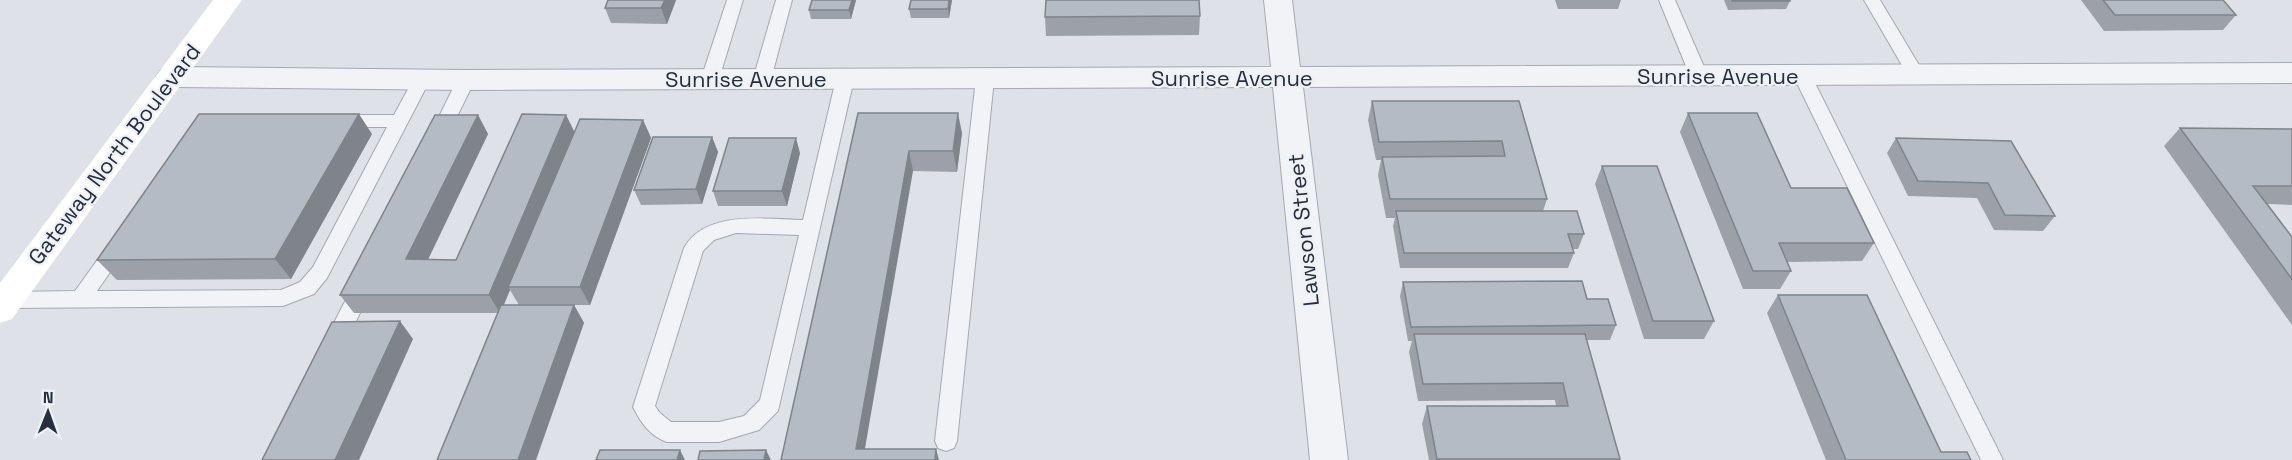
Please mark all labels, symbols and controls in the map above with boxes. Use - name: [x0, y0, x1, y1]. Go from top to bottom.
- street label: Gateway North Boulevard: [22, 38, 206, 270]
- street label: Sunrise Avenue: [1637, 62, 1799, 90]
- street label: Sunrise Avenue: [1151, 64, 1313, 92]
- street label: Sunrise Avenue: [665, 65, 827, 93]
- street label: Lawson Street: [1281, 152, 1325, 308]
- north arrow: [18, 382, 78, 442]
- text: N: [43, 387, 54, 408]

